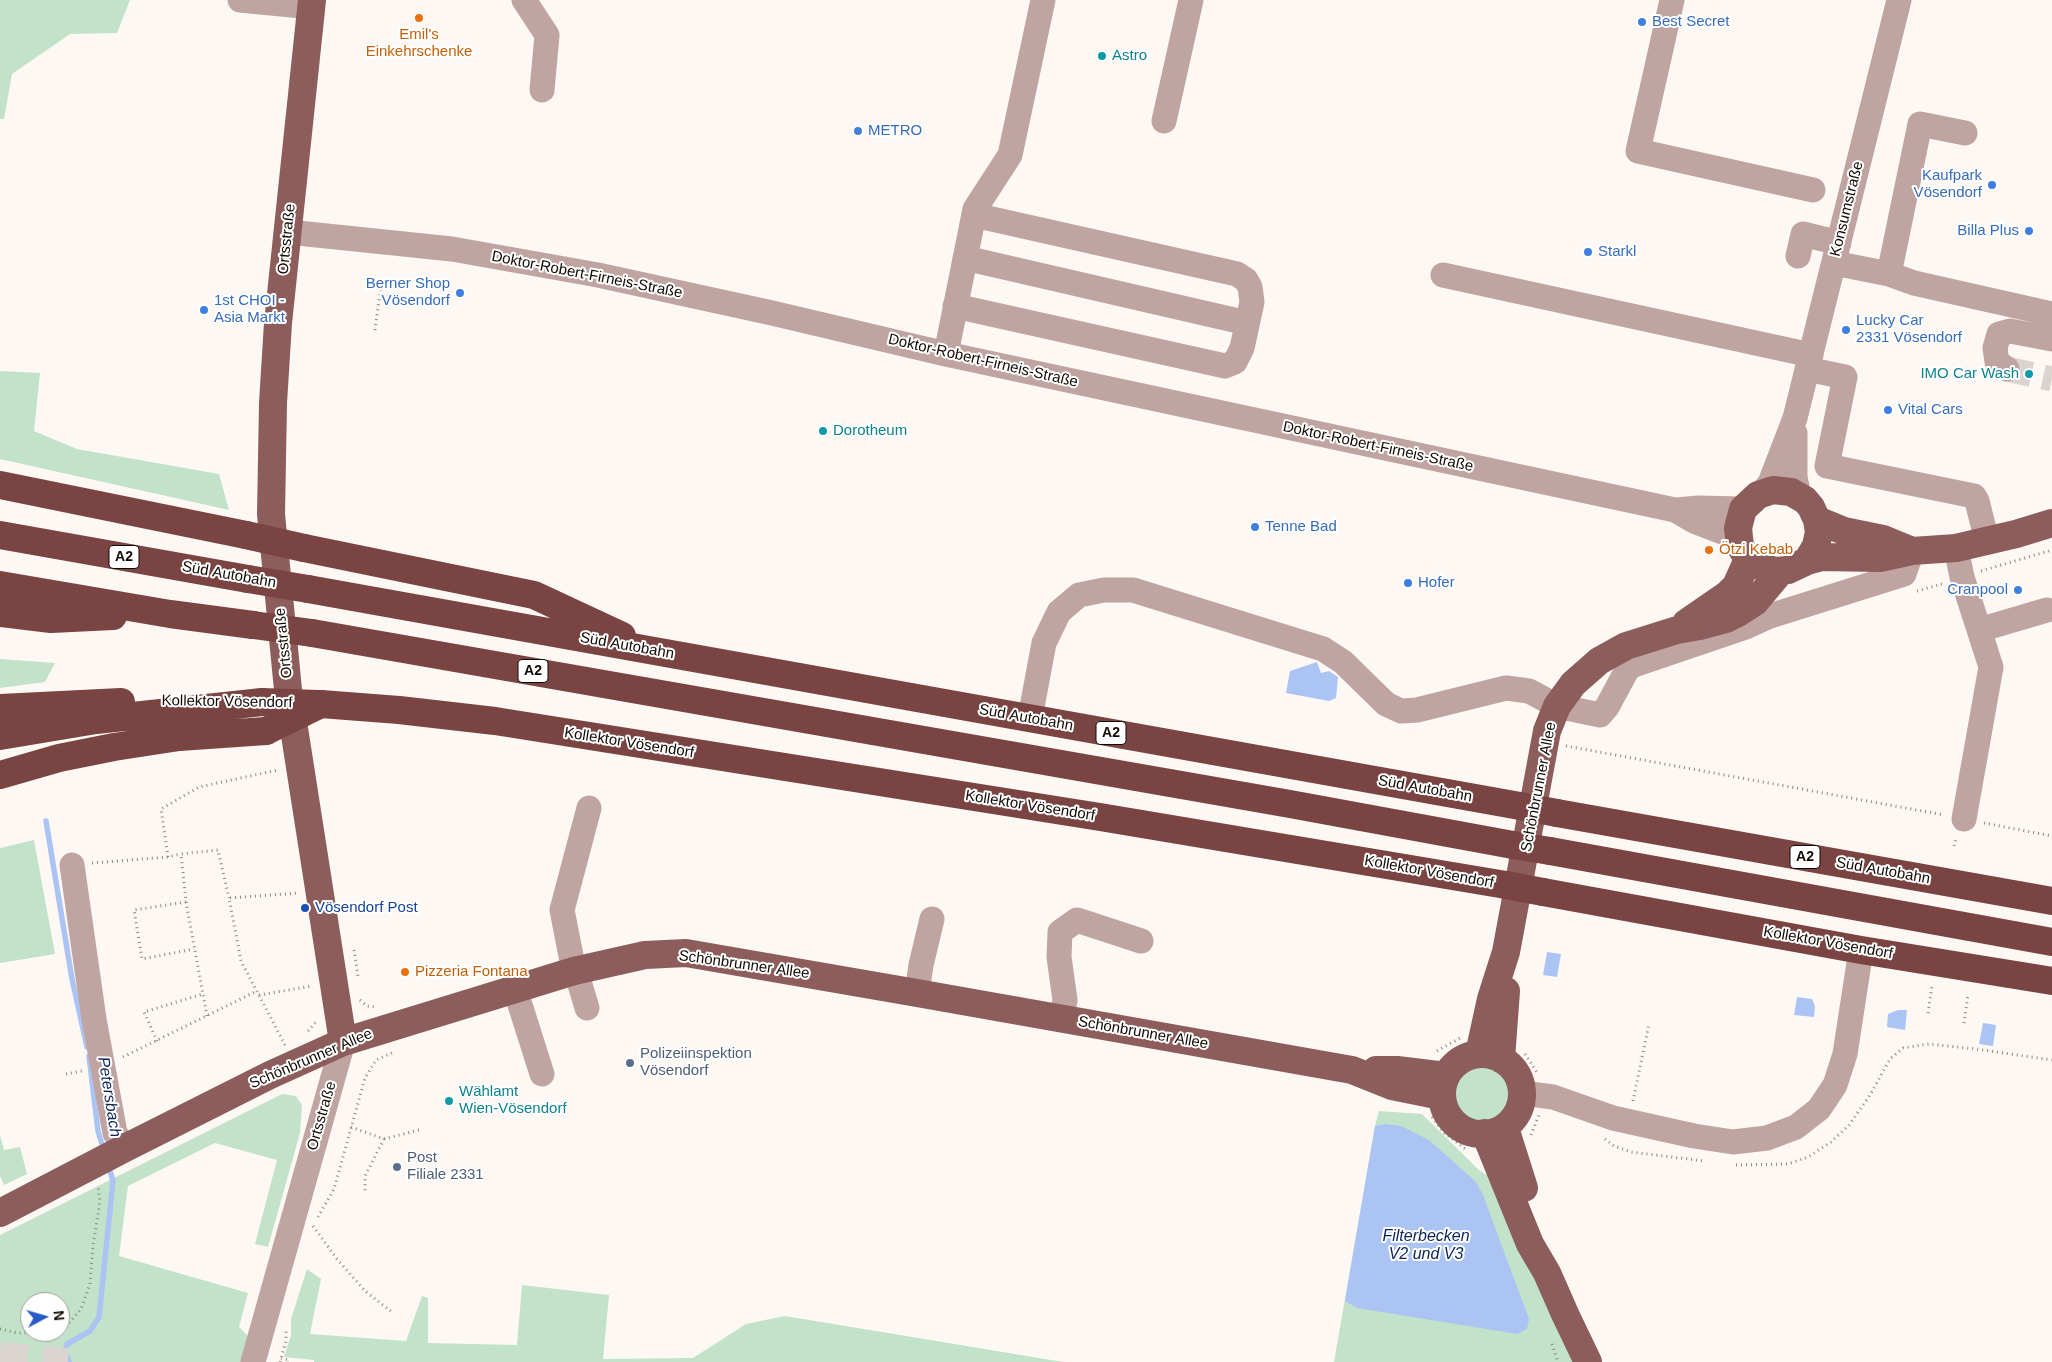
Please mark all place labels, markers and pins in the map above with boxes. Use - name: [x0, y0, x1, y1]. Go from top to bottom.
- marker: Emil's Einkehrschenke: [413, 12, 425, 24]
- place label: Best Secret: [1652, 13, 1730, 31]
- marker: Best Secret: [1636, 16, 1648, 28]
- place label: Emil's Einkehrschenke: [366, 26, 472, 61]
- place label: Astro: [1112, 47, 1147, 65]
- marker: Astro: [1096, 50, 1108, 62]
- place label: METRO: [868, 122, 922, 140]
- marker: METRO: [852, 125, 864, 137]
- place label: Kaufpark Vösendorf: [1914, 167, 1982, 202]
- marker: Kaufpark Vösendorf: [1986, 179, 1998, 191]
- place label: Billa Plus: [1957, 222, 2019, 240]
- marker: Billa Plus: [2023, 225, 2035, 237]
- place label: Starkl: [1598, 243, 1636, 261]
- marker: Starkl: [1582, 246, 1594, 258]
- place label: Berner Shop Vösendorf: [366, 275, 450, 310]
- marker: Berner Shop Vösendorf: [454, 287, 466, 299]
- place label: 1st CHOI - Asia Markt: [214, 292, 285, 327]
- marker: 1st CHOI - Asia Markt: [198, 304, 210, 316]
- place label: Lucky Car 2331 Vösendorf: [1856, 312, 1962, 347]
- marker: Lucky Car 2331 Vösendorf: [1840, 324, 1852, 336]
- place label: IMO Car Wash: [1920, 365, 2019, 383]
- marker: IMO Car Wash: [2023, 368, 2035, 380]
- place label: Vital Cars: [1898, 401, 1963, 419]
- marker: Vital Cars: [1882, 404, 1894, 416]
- place label: Dorotheum: [833, 422, 907, 440]
- marker: Dorotheum: [817, 425, 829, 437]
- place label: Tenne Bad: [1265, 518, 1337, 536]
- marker: Tenne Bad: [1249, 521, 1261, 533]
- place label: Ötzi Kebab: [1719, 541, 1793, 559]
- marker: Ötzi Kebab: [1703, 544, 1715, 556]
- place label: Hofer: [1418, 574, 1455, 592]
- marker: Hofer: [1402, 577, 1414, 589]
- place label: Cranpool: [1947, 581, 2008, 599]
- marker: Cranpool: [2012, 584, 2024, 596]
- place label: Vösendorf Post: [315, 899, 418, 917]
- marker: Vösendorf Post: [299, 902, 311, 914]
- place label: Pizzeria Fontana: [415, 963, 528, 981]
- marker: Pizzeria Fontana: [399, 966, 411, 978]
- place label: Polizeiinspektion Vösendorf: [640, 1045, 752, 1080]
- marker: Polizeiinspektion Vösendorf: [624, 1057, 636, 1069]
- place label: Wählamt Wien-Vösendorf: [459, 1083, 567, 1118]
- marker: Wählamt Wien-Vösendorf: [443, 1095, 455, 1107]
- place label: Post Filiale 2331: [407, 1149, 484, 1184]
- marker: Post Filiale 2331: [391, 1161, 403, 1173]

